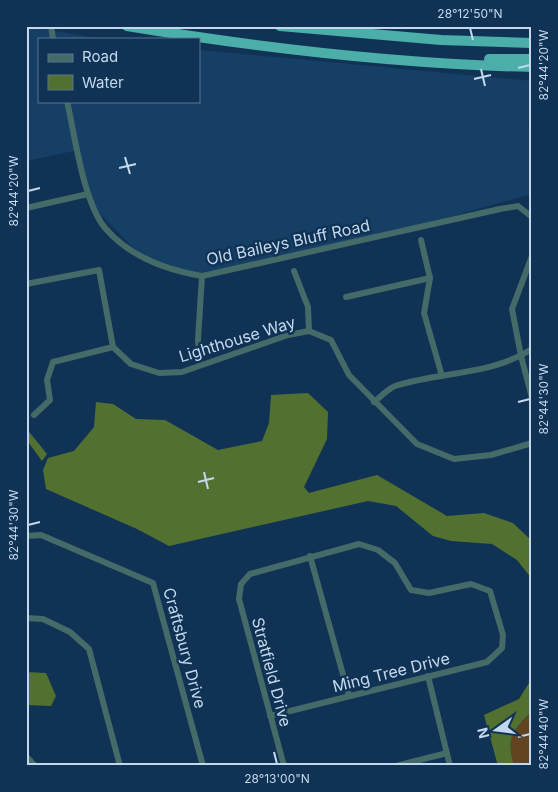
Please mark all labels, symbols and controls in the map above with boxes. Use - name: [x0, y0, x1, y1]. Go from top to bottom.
- text: 28°12'50"N: [437, 6, 503, 21]
- text: 82°44'20"W: [536, 29, 551, 101]
- legend: [38, 38, 200, 102]
- text: Road: [82, 47, 118, 66]
- text: Water: [82, 73, 124, 92]
- text: 82°44'20"W: [6, 155, 21, 227]
- street label: Old Baileys Bluff Road: [204, 215, 372, 269]
- street label: Lighthouse Way: [176, 312, 298, 366]
- text: 82°44'30"W: [536, 363, 551, 435]
- text: 82°44'30"W: [6, 489, 21, 561]
- street label: Craftsbury Drive: [159, 585, 211, 711]
- street label: Stratfield Drive: [248, 615, 296, 729]
- street label: Ming Tree Drive: [330, 648, 452, 696]
- text: 82°44'40"W: [536, 698, 551, 769]
- north arrow: [470, 704, 520, 754]
- text: N: [473, 726, 492, 740]
- text: 28°13'00"N: [244, 771, 310, 786]

